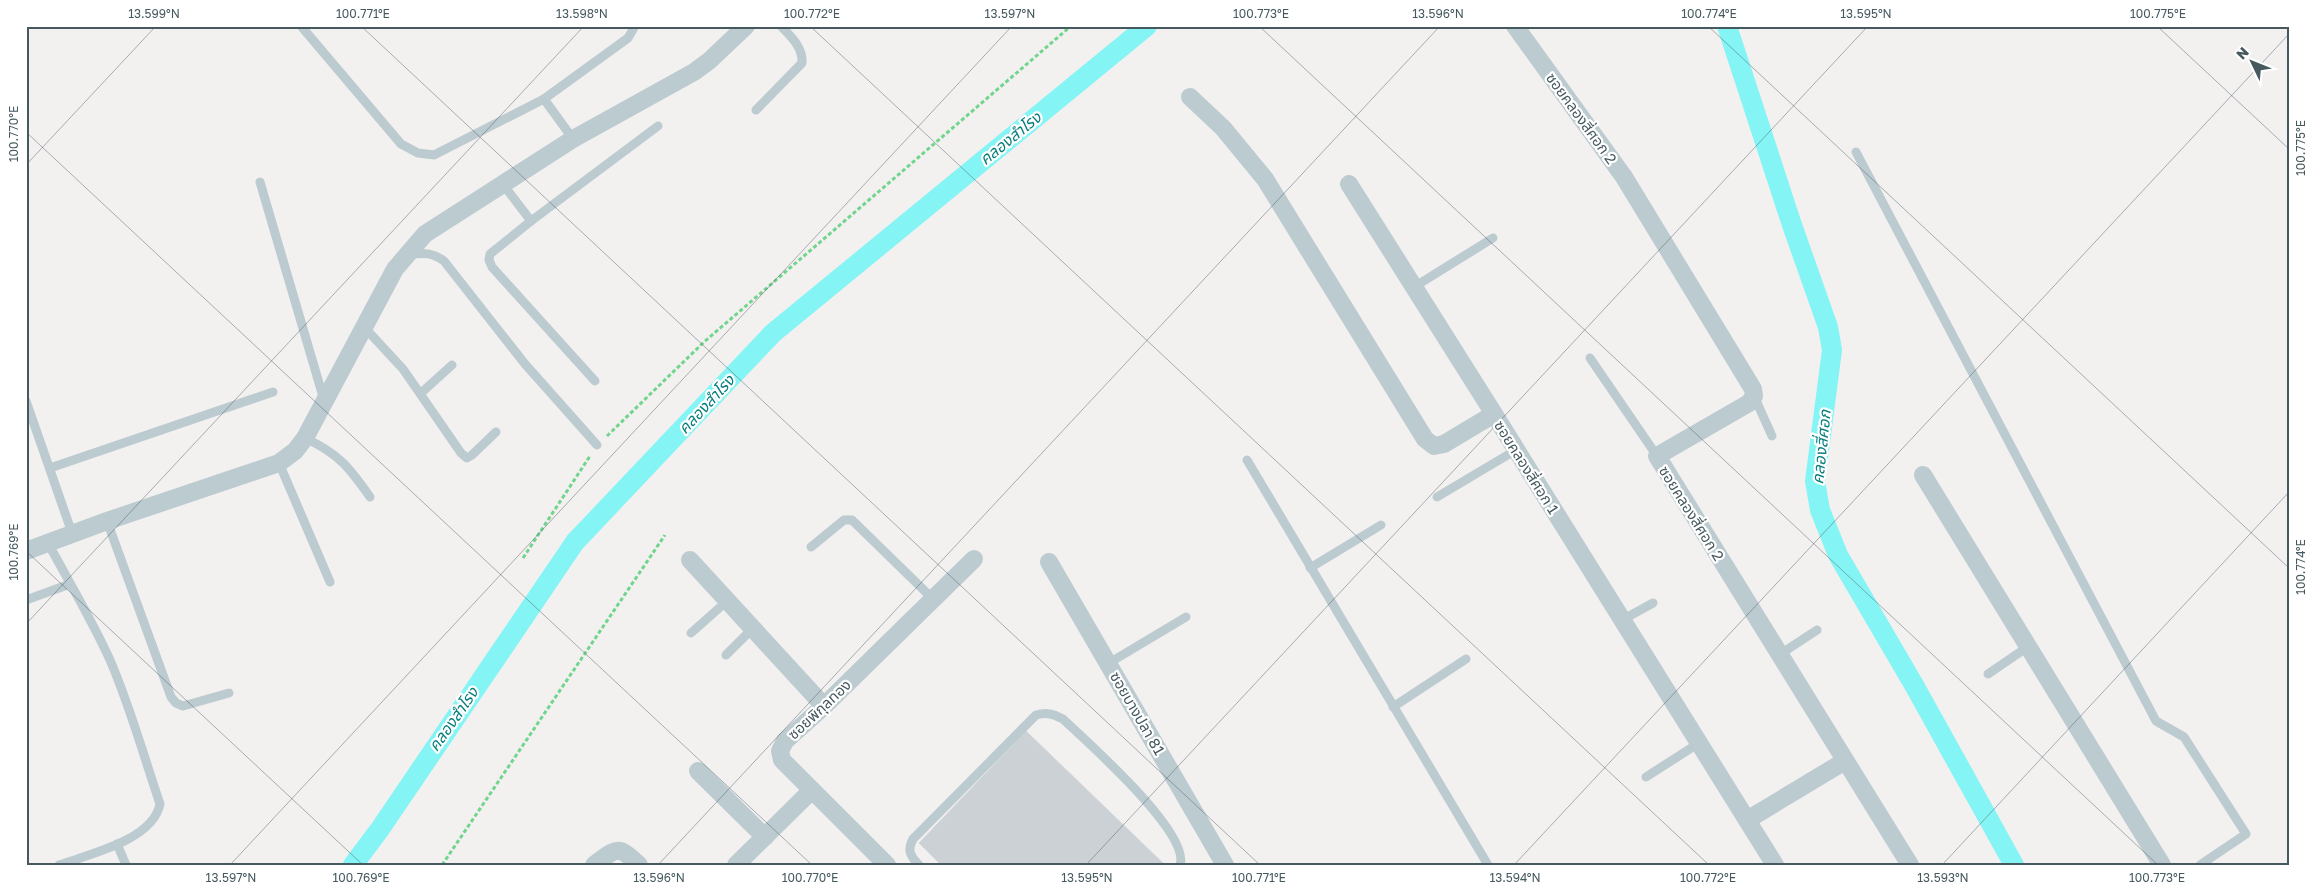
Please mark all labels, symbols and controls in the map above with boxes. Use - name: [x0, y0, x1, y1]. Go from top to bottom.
- text: 13.599°N: [128, 6, 180, 21]
- text: 100.771°E: [336, 6, 390, 21]
- text: 13.598°N: [556, 6, 608, 21]
- text: 100.772°E: [784, 6, 840, 21]
- text: 13.597°N: [985, 6, 1035, 21]
- text: 100.773°E: [1233, 6, 1289, 21]
- text: 13.596°N: [1412, 6, 1464, 21]
- text: 100.774°E: [1681, 6, 1737, 21]
- text: 13.595°N: [1840, 6, 1892, 21]
- text: 100.775°E: [2130, 6, 2186, 21]
- north arrow: [2228, 38, 2278, 88]
- text: N: [2232, 43, 2252, 62]
- street label: ซอยคลองสี่ศอก 2: [1543, 68, 1622, 167]
- text: 100.770°E: [6, 106, 21, 162]
- water label: คลองสำโรง: [975, 106, 1046, 169]
- text: 100.775°E: [2293, 120, 2308, 176]
- water label: คลองสำโรง: [674, 369, 739, 438]
- water label: คลองสี่ศอก: [1806, 407, 1835, 485]
- street label: ซอยคลองสี่ศอก 1: [1491, 416, 1564, 517]
- street label: ซอยคลองสี่ศอก 2: [1656, 462, 1729, 564]
- text: 100.769°E: [6, 523, 21, 581]
- text: 100.774°E: [2293, 539, 2308, 595]
- street label: ซอยบางปลา 81: [1107, 668, 1169, 758]
- street label: ซอยพิกุลทอง: [784, 675, 855, 743]
- water label: คลองสำโรง: [424, 682, 483, 755]
- text: 13.597°N: [206, 870, 256, 885]
- text: 100.769°E: [332, 870, 390, 885]
- text: 13.596°N: [633, 870, 685, 885]
- text: 100.770°E: [782, 870, 838, 885]
- text: 13.595°N: [1061, 870, 1113, 885]
- text: 100.771°E: [1232, 870, 1286, 885]
- text: 13.594°N: [1489, 870, 1541, 885]
- text: 100.772°E: [1680, 870, 1736, 885]
- text: 13.593°N: [1917, 870, 1969, 885]
- text: 100.773°E: [2129, 870, 2185, 885]

